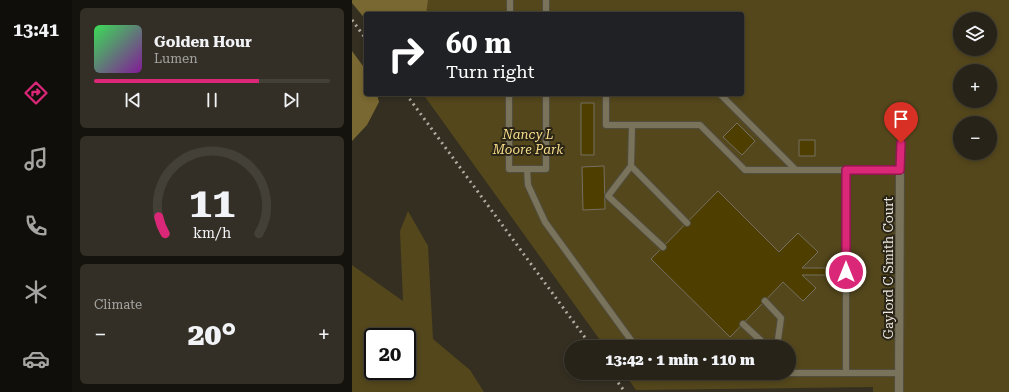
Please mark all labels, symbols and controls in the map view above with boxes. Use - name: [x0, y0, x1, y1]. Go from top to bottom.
- map controls: [953, 12, 997, 160]
- button: layers: [953, 12, 997, 56]
- text: 13:41: [13, 19, 59, 40]
- text: 60 m: [446, 27, 511, 60]
- icon: right: [380, 28, 432, 80]
- text: Golden Hour: [154, 33, 252, 51]
- text: Lumen: [154, 51, 198, 66]
- text: Turn right: [446, 61, 534, 82]
- button: +: [953, 64, 997, 108]
- icon: directions: [22, 79, 50, 107]
- icon: previous: [122, 89, 144, 111]
- icon: pause: [201, 89, 223, 111]
- icon: next: [280, 89, 302, 111]
- pin: [884, 102, 918, 143]
- icon: arrive: [890, 108, 912, 130]
- button: −: [953, 116, 997, 160]
- park label: Nancy L Moore Park: [492, 127, 564, 157]
- icon: music: [22, 145, 50, 173]
- text: 11: [189, 178, 235, 227]
- street label: Gaylord C Smith Court: [881, 197, 896, 339]
- icon: phone: [22, 212, 50, 240]
- text: km/h: [193, 225, 231, 241]
- position arrow: [825, 251, 867, 293]
- icon: climate: [22, 278, 50, 306]
- text: Climate: [94, 297, 142, 312]
- text: 20°: [188, 317, 236, 352]
- text: −: [94, 322, 106, 347]
- text: +: [318, 322, 330, 347]
- speed limit sign: 20: [364, 328, 416, 380]
- icon: car: [22, 345, 50, 373]
- text: 13:42 · 1 min · 110 m: [605, 351, 755, 369]

